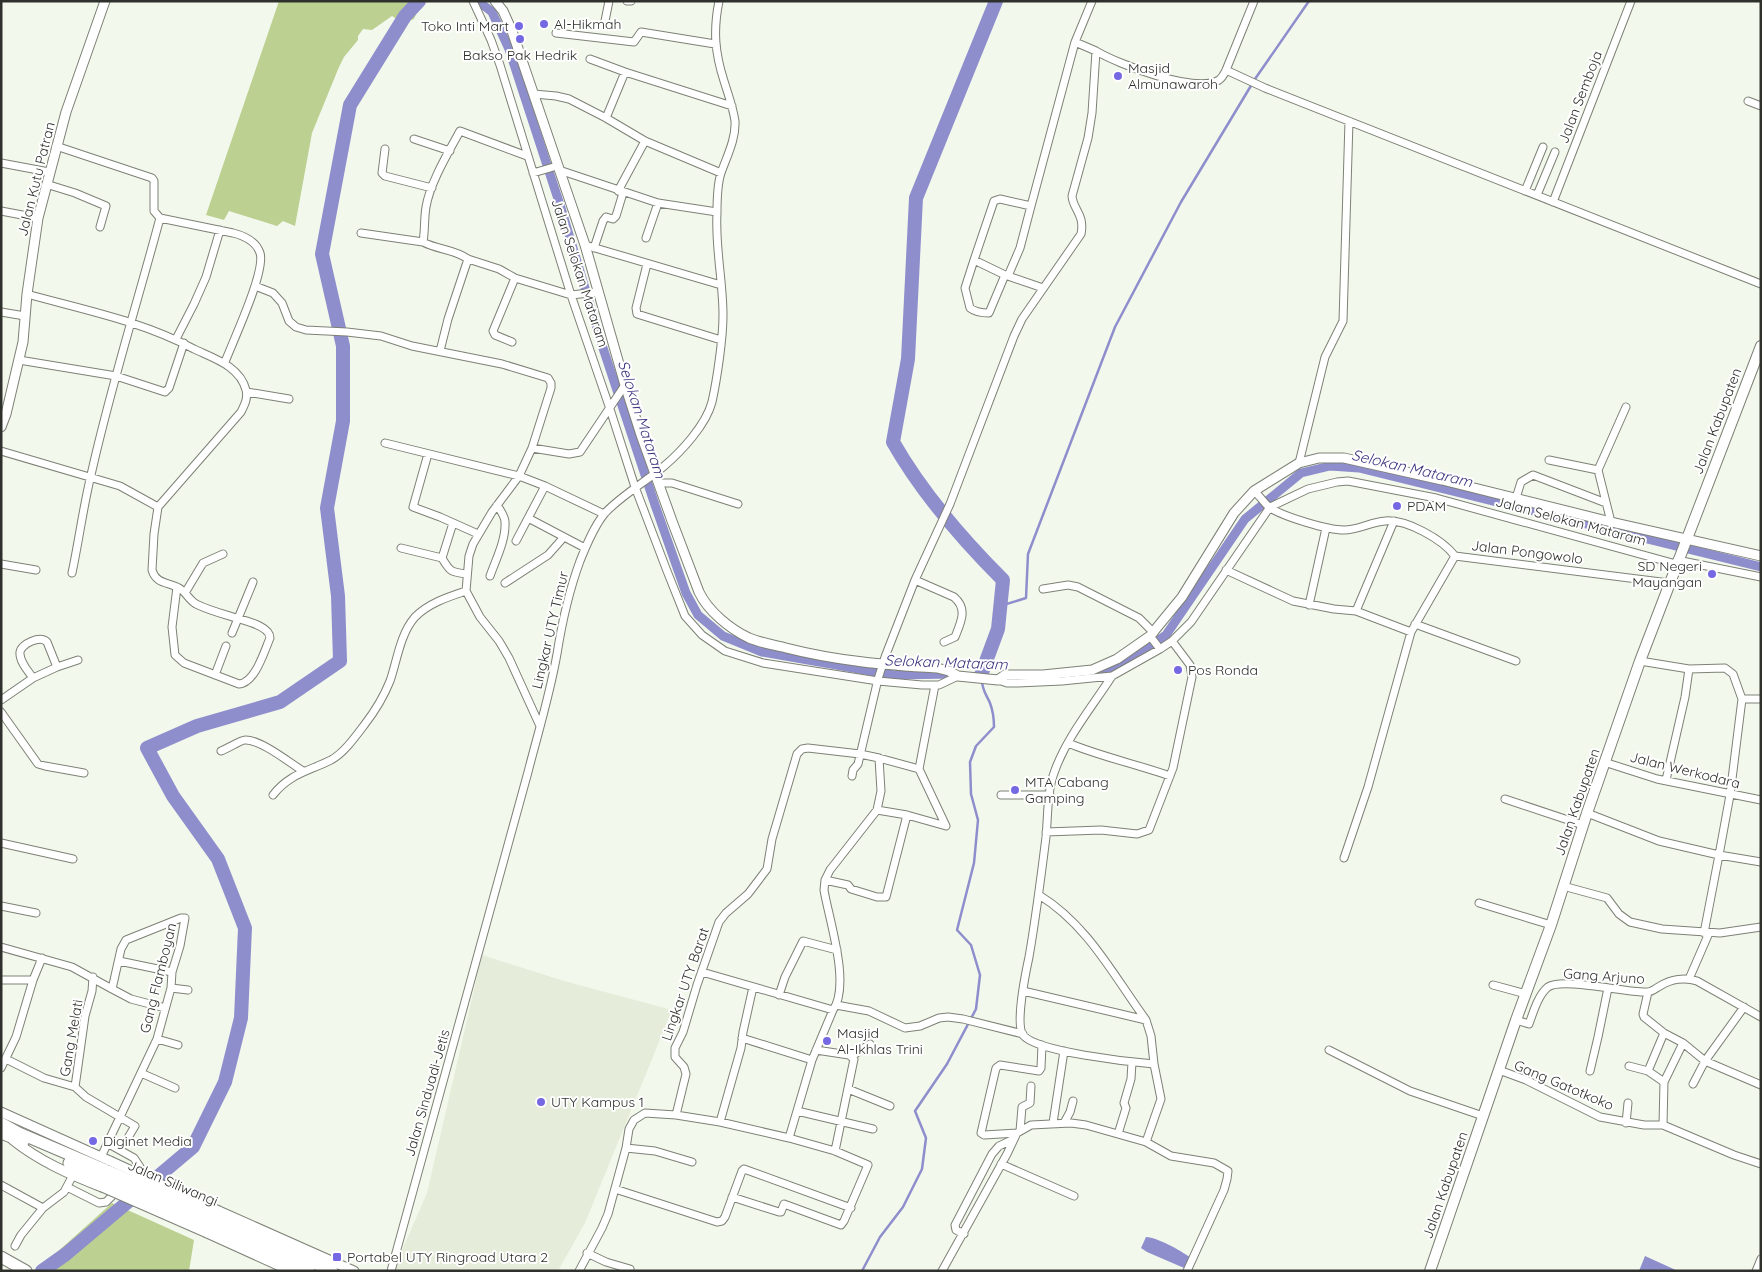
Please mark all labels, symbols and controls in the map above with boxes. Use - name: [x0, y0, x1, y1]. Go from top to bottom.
- place label: Al-Hikmah: [554, 15, 622, 33]
- place label: Toko Inti Mart: [421, 17, 509, 35]
- marker: Al-Hikmah: [538, 18, 550, 30]
- marker: Toko Inti Mart: [513, 20, 525, 32]
- marker: Bakso Pak Hedrik: [514, 33, 526, 45]
- place label: Bakso Pak Hedrik: [463, 46, 577, 64]
- street label: Jalan Semboja: [1554, 48, 1606, 146]
- place label: Masjid Almunawaroh: [1128, 59, 1218, 93]
- marker: Masjid Almunawaroh: [1112, 70, 1124, 82]
- street label: Jalan Kutu Patran: [13, 120, 59, 238]
- street label: Jalan Selokan Mataram: [547, 196, 613, 350]
- water label: Selokan Mataram: [614, 358, 670, 481]
- street label: Jalan Kabupaten: [1689, 365, 1745, 477]
- water label: Selokan Mataram: [1350, 445, 1474, 491]
- street label: Jalan Selokan Mataram: [1494, 492, 1648, 550]
- place label: PDAM: [1407, 497, 1446, 515]
- marker: PDAM: [1391, 500, 1403, 512]
- street label: Jalan Pongowolo: [1470, 536, 1584, 568]
- place label: SD Negeri Mayangan: [1632, 557, 1702, 591]
- marker: SD Negeri Mayangan: [1706, 568, 1718, 580]
- street label: Lingkar UTY Timur: [528, 569, 572, 691]
- water label: Selokan Mataram: [884, 650, 1008, 674]
- place label: Pos Ronda: [1188, 661, 1258, 679]
- marker: Pos Ronda: [1172, 664, 1184, 676]
- street label: Jalan Kabupaten: [1550, 746, 1604, 858]
- street label: Jalan Werkodara: [1628, 748, 1742, 792]
- place label: MTA Cabang Gamping: [1025, 773, 1109, 807]
- marker: MTA Cabang Gamping: [1009, 784, 1021, 796]
- street label: Gang Flamboyan: [136, 921, 180, 1035]
- street label: Lingkar UTY Barat: [657, 925, 713, 1043]
- street label: Gang Arjuno: [1563, 964, 1645, 988]
- street label: Gang Melati: [55, 998, 87, 1078]
- place label: Masjid Al-Ikhlas Trini: [837, 1024, 923, 1058]
- street label: Jalan Sinduadi-Jetis: [400, 1027, 454, 1159]
- marker: Masjid Al-Ikhlas Trini: [821, 1035, 833, 1047]
- street label: Gang Gatotkoko: [1511, 1056, 1617, 1114]
- place label: UTY Kampus 1: [551, 1093, 644, 1111]
- marker: UTY Kampus 1: [535, 1096, 547, 1108]
- street label: Jalan Kabupaten: [1418, 1129, 1472, 1241]
- place label: Diginet Media: [103, 1132, 192, 1150]
- marker: Diginet Media: [87, 1135, 99, 1147]
- street label: Jalan Siliwangi: [125, 1156, 221, 1210]
- place label: Portabel UTY Ringroad Utara 2: [347, 1248, 548, 1266]
- marker: Portabel UTY Ringroad Utara 2: [331, 1251, 343, 1263]

